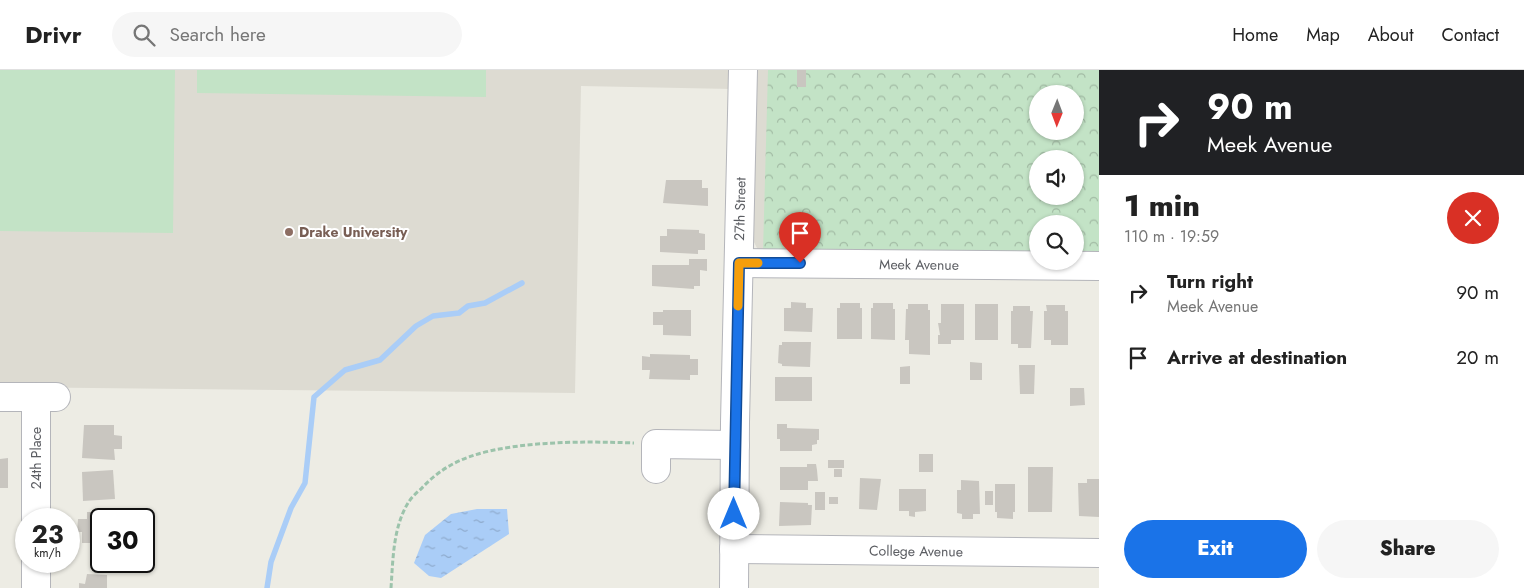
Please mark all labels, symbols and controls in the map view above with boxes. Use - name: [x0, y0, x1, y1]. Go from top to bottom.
- search box: [112, 12, 462, 57]
- text: Drivr: [25, 17, 82, 52]
- icon: search: [130, 21, 158, 49]
- text: Search here: [170, 21, 266, 48]
- text: Home: [1232, 22, 1278, 48]
- text: Map: [1306, 22, 1340, 48]
- text: About: [1368, 22, 1413, 48]
- text: Contact: [1441, 22, 1499, 48]
- text: 90 m: [1207, 82, 1293, 132]
- north arrow: [1029, 85, 1084, 140]
- map controls: [1029, 85, 1084, 270]
- icon: right: [1124, 90, 1189, 155]
- text: Meek Avenue: [1207, 128, 1332, 160]
- button: sound: [1029, 150, 1084, 205]
- street label: 27th Street: [729, 176, 751, 241]
- text: 1 min: [1124, 184, 1200, 227]
- button: close: [1447, 192, 1499, 244]
- pin: [779, 212, 821, 263]
- button: search: [1029, 215, 1084, 270]
- icon: arrive: [786, 219, 814, 247]
- place label: Drake University: [299, 222, 408, 242]
- text: 110 m · 19:59: [1124, 225, 1219, 248]
- marker: Drake University: [283, 226, 295, 238]
- street label: Meek Avenue: [879, 254, 959, 275]
- text: Turn right: [1167, 268, 1253, 295]
- icon: right: [1124, 279, 1152, 307]
- text: 90 m: [1456, 279, 1499, 306]
- text: Meek Avenue: [1167, 295, 1258, 318]
- icon: arrive: [1124, 344, 1152, 372]
- text: Arrive at destination: [1167, 344, 1347, 371]
- text: 20 m: [1456, 344, 1499, 371]
- street label: 24th Place: [26, 427, 46, 489]
- position arrow: [707, 487, 759, 539]
- speed limit sign: 30: [90, 508, 155, 573]
- text: 23: [32, 516, 63, 552]
- button: Exit: [1124, 520, 1307, 578]
- button: Share: [1317, 520, 1499, 578]
- street label: College Avenue: [869, 540, 963, 562]
- text: km/h: [34, 544, 61, 562]

